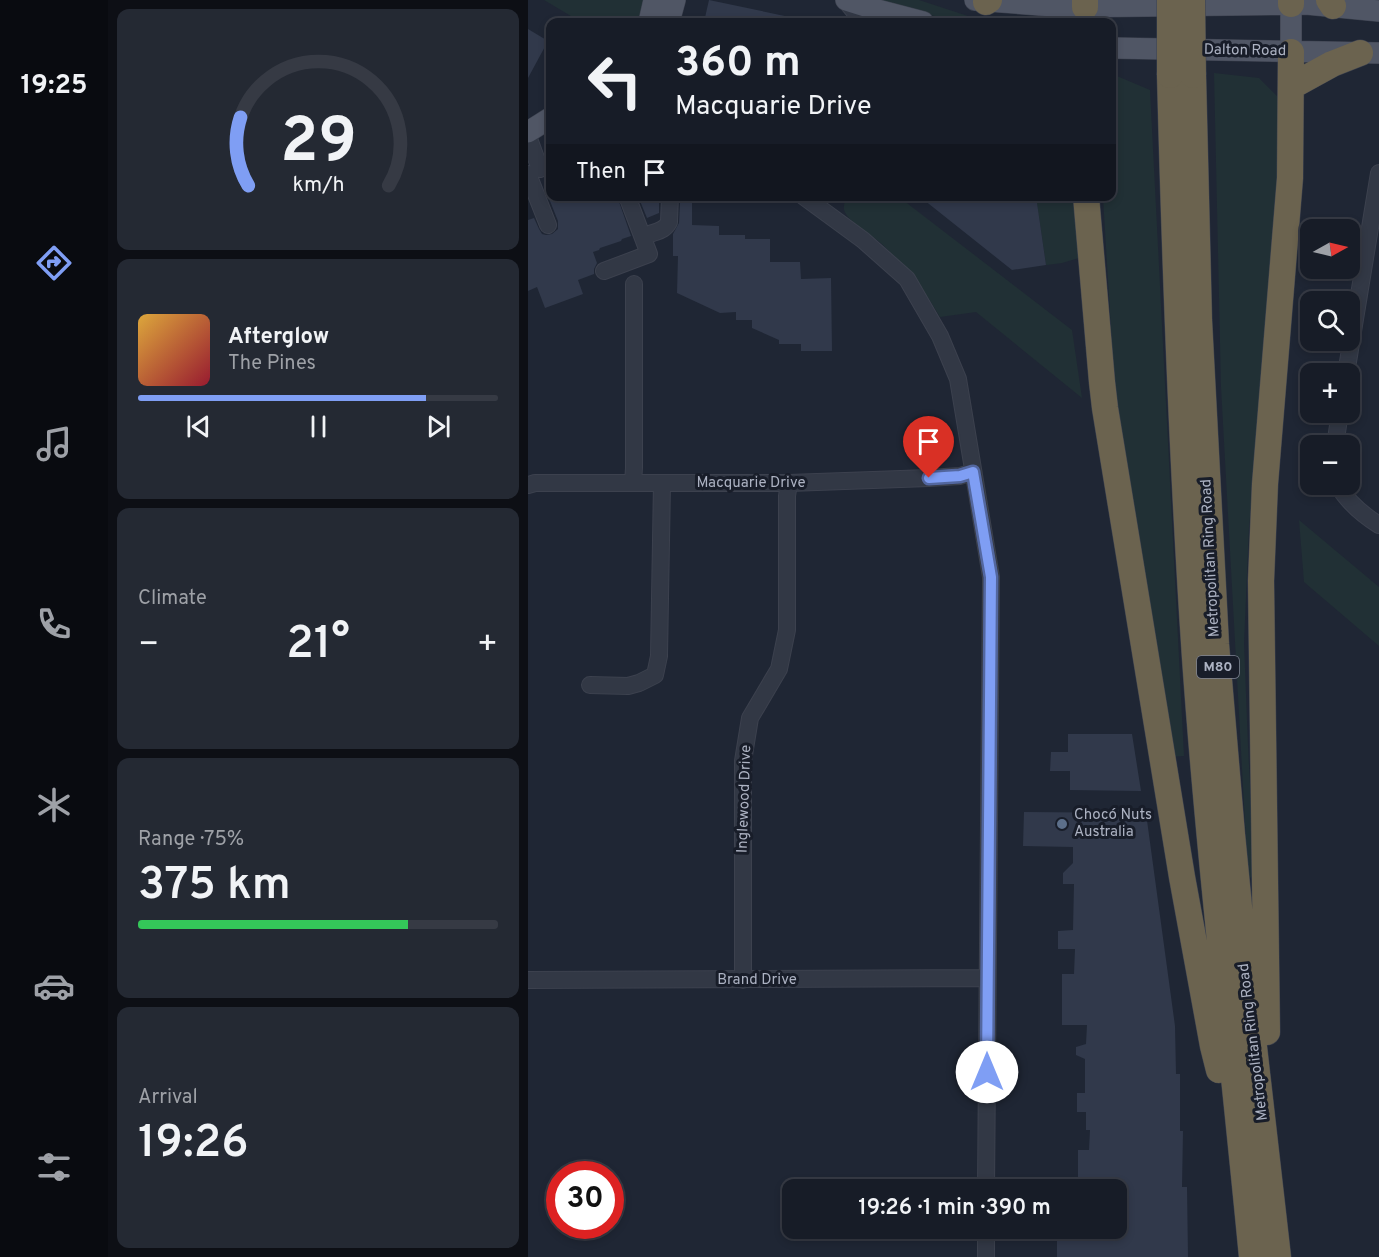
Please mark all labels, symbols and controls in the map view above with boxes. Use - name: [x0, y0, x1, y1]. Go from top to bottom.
- text: 360 m: [675, 38, 801, 91]
- street label: Dalton Road: [1204, 41, 1286, 61]
- icon: left: [576, 42, 654, 120]
- text: 19:25: [21, 69, 87, 103]
- text: Macquarie Drive: [675, 90, 871, 124]
- text: 29: [280, 105, 356, 184]
- icon: arrive: [638, 156, 671, 189]
- text: Then: [576, 159, 626, 186]
- text: km/h: [292, 173, 344, 200]
- north arrow: [1300, 219, 1360, 279]
- map controls: [1300, 219, 1360, 495]
- icon: directions: [33, 242, 75, 284]
- button: search: [1300, 291, 1360, 351]
- text: Afterglow: [228, 324, 329, 351]
- text: The Pines: [228, 351, 316, 377]
- button: +: [1300, 363, 1360, 423]
- icon: previous: [182, 410, 215, 443]
- icon: pause: [302, 410, 335, 443]
- icon: next: [422, 410, 455, 443]
- pin: [903, 416, 954, 478]
- icon: music: [33, 423, 75, 465]
- icon: arrive: [912, 425, 945, 458]
- button: −: [1300, 435, 1360, 495]
- street label: Macquarie Drive: [696, 474, 806, 493]
- street label: Metropolitan Ring Road: [1197, 478, 1225, 638]
- text: Climate: [138, 586, 207, 612]
- icon: phone: [33, 603, 75, 645]
- text: 21°: [286, 617, 350, 674]
- text: −: [138, 625, 159, 667]
- text: +: [477, 625, 498, 667]
- road number: M80: [1197, 656, 1239, 678]
- street label: Inglewood Drive: [734, 744, 756, 854]
- icon: climate: [33, 784, 75, 826]
- place label: Chocó Nuts Australia: [1074, 806, 1152, 842]
- marker: Chocó Nuts Australia: [1055, 817, 1069, 831]
- text: Range · 75%: [138, 827, 244, 853]
- text: 375 km: [138, 858, 291, 915]
- street label: Metropolitan Ring Road: [1235, 962, 1273, 1122]
- icon: car: [33, 965, 75, 1007]
- street label: Brand Drive: [717, 971, 797, 990]
- position arrow: [955, 1040, 1019, 1104]
- text: Arrival: [138, 1085, 198, 1111]
- text: 19:26: [138, 1116, 249, 1173]
- icon: filters: [33, 1146, 75, 1188]
- speed limit sign: 30: [546, 1161, 624, 1239]
- text: 19:26 · 1 min · 390 m: [858, 1195, 1051, 1222]

